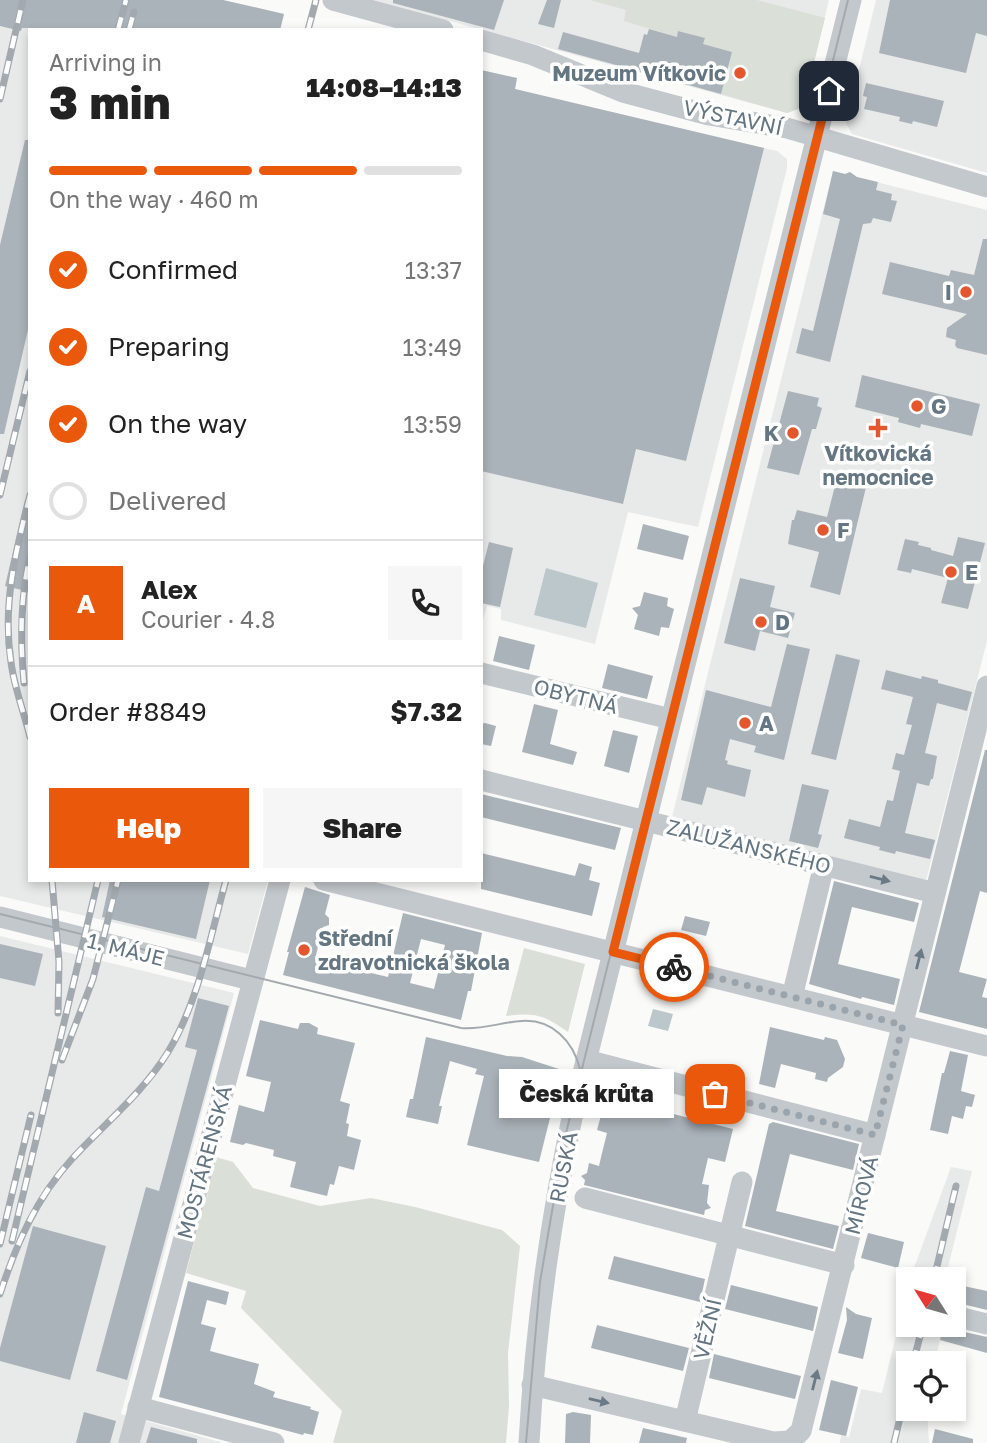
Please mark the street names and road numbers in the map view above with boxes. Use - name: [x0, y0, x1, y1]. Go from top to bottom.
- street label: VÝSTAVNÍ: [681, 94, 786, 140]
- street label: OBYTNÁ: [531, 673, 621, 719]
- street label: ZALUŽANSKÉHO: [664, 813, 834, 879]
- street label: 1. MÁJE: [85, 927, 167, 971]
- street label: MOSTÁRENSKÁ: [171, 1082, 237, 1242]
- street label: RUSKÁ: [543, 1129, 583, 1205]
- street label: MÍROVÁ: [839, 1153, 883, 1237]
- street label: VĚŽNÍ: [687, 1294, 727, 1362]

